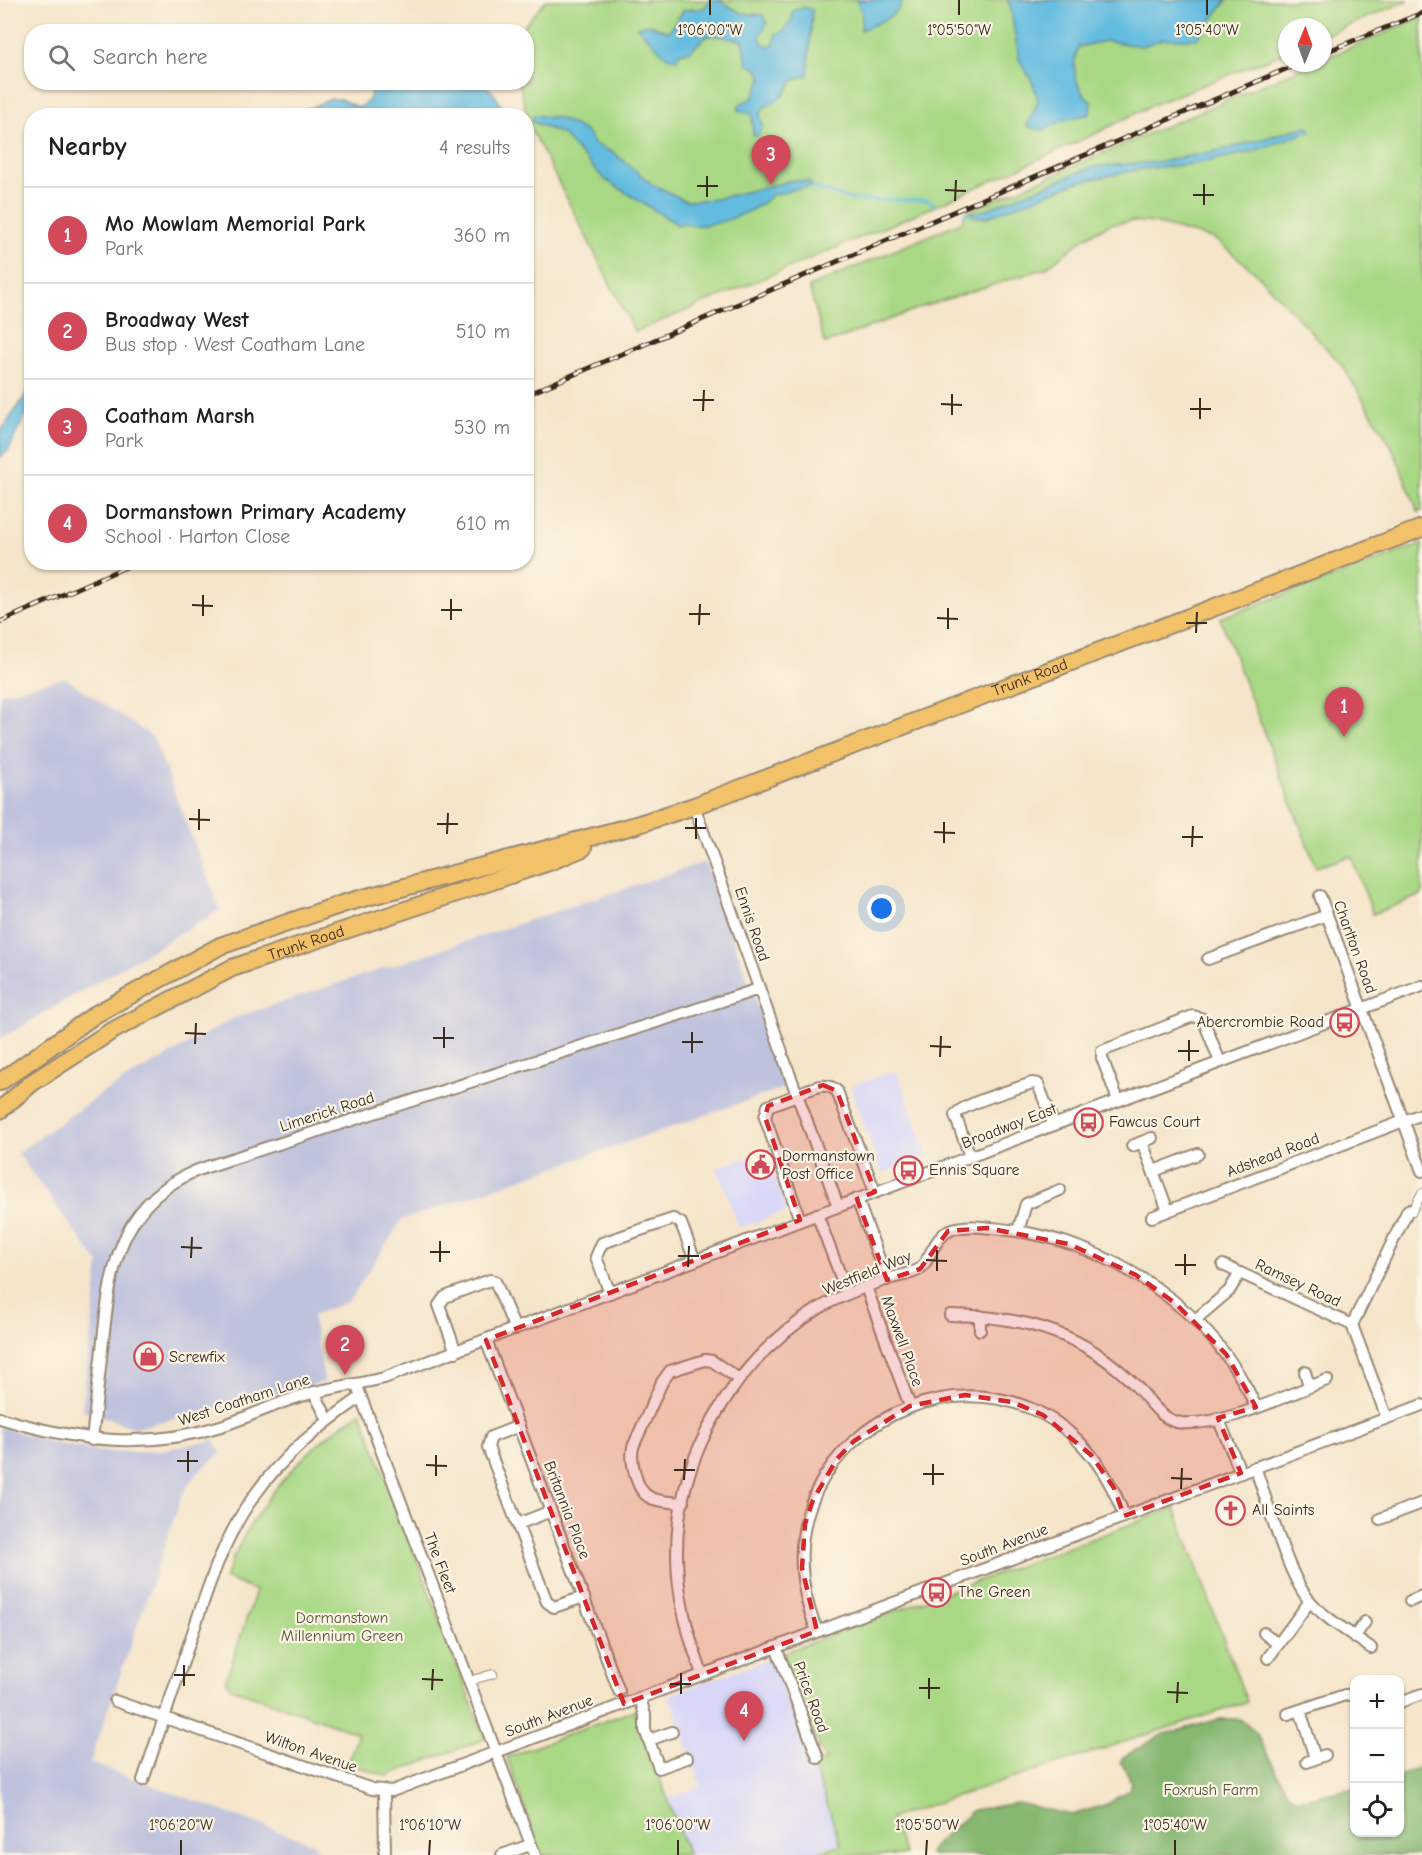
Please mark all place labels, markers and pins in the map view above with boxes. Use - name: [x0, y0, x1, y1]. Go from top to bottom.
- pin: 3: [752, 136, 790, 185]
- pin: 1: [1324, 688, 1364, 737]
- bus stop icon: Abercrombie Road: [1329, 1006, 1361, 1038]
- place label: Abercrombie Road: [1197, 1013, 1324, 1031]
- bus stop icon: Fawcus Court: [1072, 1106, 1104, 1138]
- place label: Fawcus Court: [1109, 1113, 1201, 1131]
- place label: Dormanstown Post Office: [782, 1147, 875, 1183]
- public building icon: Dormanstown Post Office: [745, 1149, 777, 1181]
- bus stop icon: Ennis Square: [892, 1154, 924, 1186]
- place label: Ennis Square: [929, 1161, 1020, 1179]
- pin: 2: [326, 1326, 364, 1375]
- shop icon: Screwfix: [132, 1341, 164, 1373]
- place label: Screwfix: [169, 1348, 225, 1366]
- church icon: All Saints: [1215, 1494, 1247, 1526]
- place label: All Saints: [1252, 1501, 1315, 1519]
- bus stop icon: The Green: [921, 1576, 953, 1608]
- place label: The Green: [958, 1583, 1031, 1601]
- pin: 4: [724, 1692, 764, 1741]

